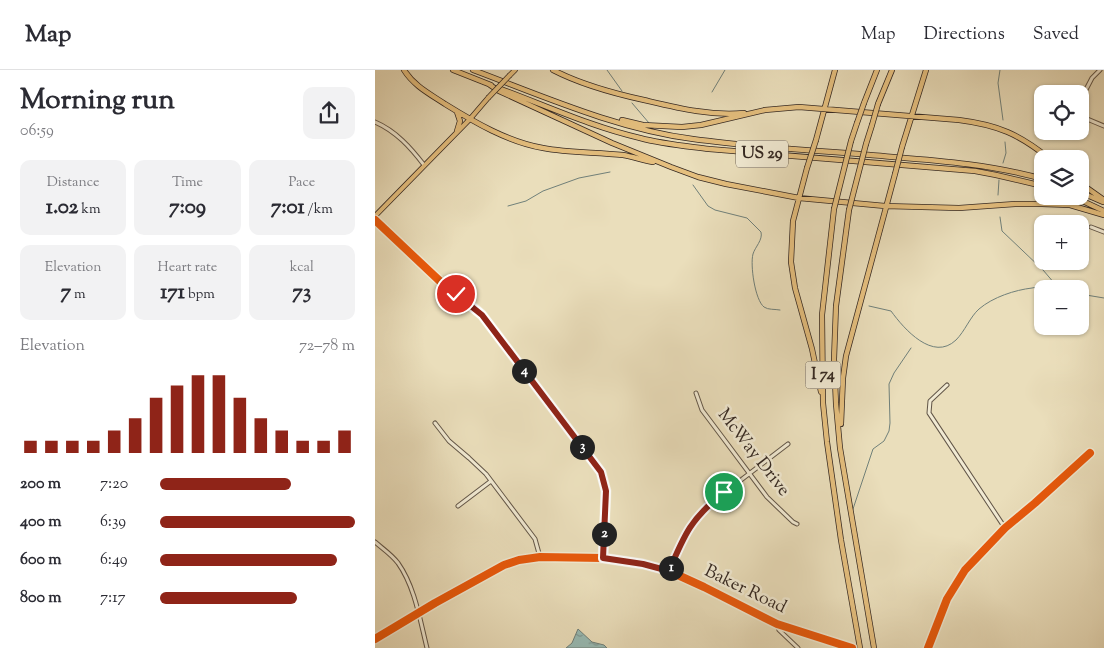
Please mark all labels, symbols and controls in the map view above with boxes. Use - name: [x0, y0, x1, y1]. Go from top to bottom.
- text: Map: [25, 18, 71, 52]
- text: Map: [861, 22, 896, 48]
- text: Directions: [924, 22, 1005, 48]
- text: Saved: [1033, 22, 1079, 48]
- text: Morning run: [20, 81, 175, 121]
- map controls: [1034, 85, 1089, 335]
- button: locate: [1034, 85, 1089, 140]
- button: share: [303, 87, 355, 139]
- text: 06:59: [20, 120, 54, 143]
- road number: US 29: [736, 140, 788, 168]
- button: layers: [1034, 150, 1089, 205]
- text: Distance: [47, 173, 100, 193]
- text: Time: [172, 173, 203, 193]
- text: Pace: [288, 173, 315, 193]
- text: 1.02: [46, 193, 78, 223]
- text: 7:09: [169, 193, 206, 223]
- text: 7:01: [271, 193, 305, 223]
- text: km: [78, 200, 101, 220]
- text: /km: [305, 200, 333, 220]
- button: +: [1034, 215, 1089, 270]
- text: Elevation: [45, 258, 102, 278]
- text: Heart rate: [158, 258, 217, 278]
- text: kcal: [290, 258, 314, 278]
- pin: [435, 273, 477, 315]
- text: 7: [61, 278, 71, 308]
- text: 171: [160, 278, 185, 308]
- text: 73: [292, 278, 311, 308]
- icon: check: [442, 280, 470, 308]
- button: −: [1034, 280, 1089, 335]
- text: m: [71, 285, 86, 305]
- text: bpm: [185, 285, 215, 305]
- text: Elevation: [20, 335, 85, 358]
- text: 72–78 m: [299, 335, 355, 358]
- pin: 4: [511, 358, 537, 384]
- text: 4: [521, 361, 528, 381]
- road number: I 74: [805, 362, 841, 388]
- street label: McWay Drive: [710, 403, 796, 503]
- pin: 3: [569, 434, 595, 460]
- text: 3: [580, 437, 585, 457]
- pin: [703, 471, 745, 513]
- text: 200 m: [20, 473, 61, 496]
- text: 7:20: [100, 473, 128, 496]
- icon: arrive: [710, 478, 738, 506]
- text: 400 m: [20, 511, 62, 534]
- text: 6:39: [100, 511, 126, 534]
- pin: 2: [591, 522, 617, 546]
- text: 2: [601, 524, 608, 544]
- text: 600 m: [20, 549, 62, 572]
- text: 6:49: [100, 549, 128, 572]
- pin: 1: [659, 556, 683, 580]
- text: 1: [669, 558, 674, 578]
- street label: Baker Road: [700, 559, 790, 621]
- text: 800 m: [20, 587, 62, 610]
- text: 7:17: [100, 587, 126, 610]

